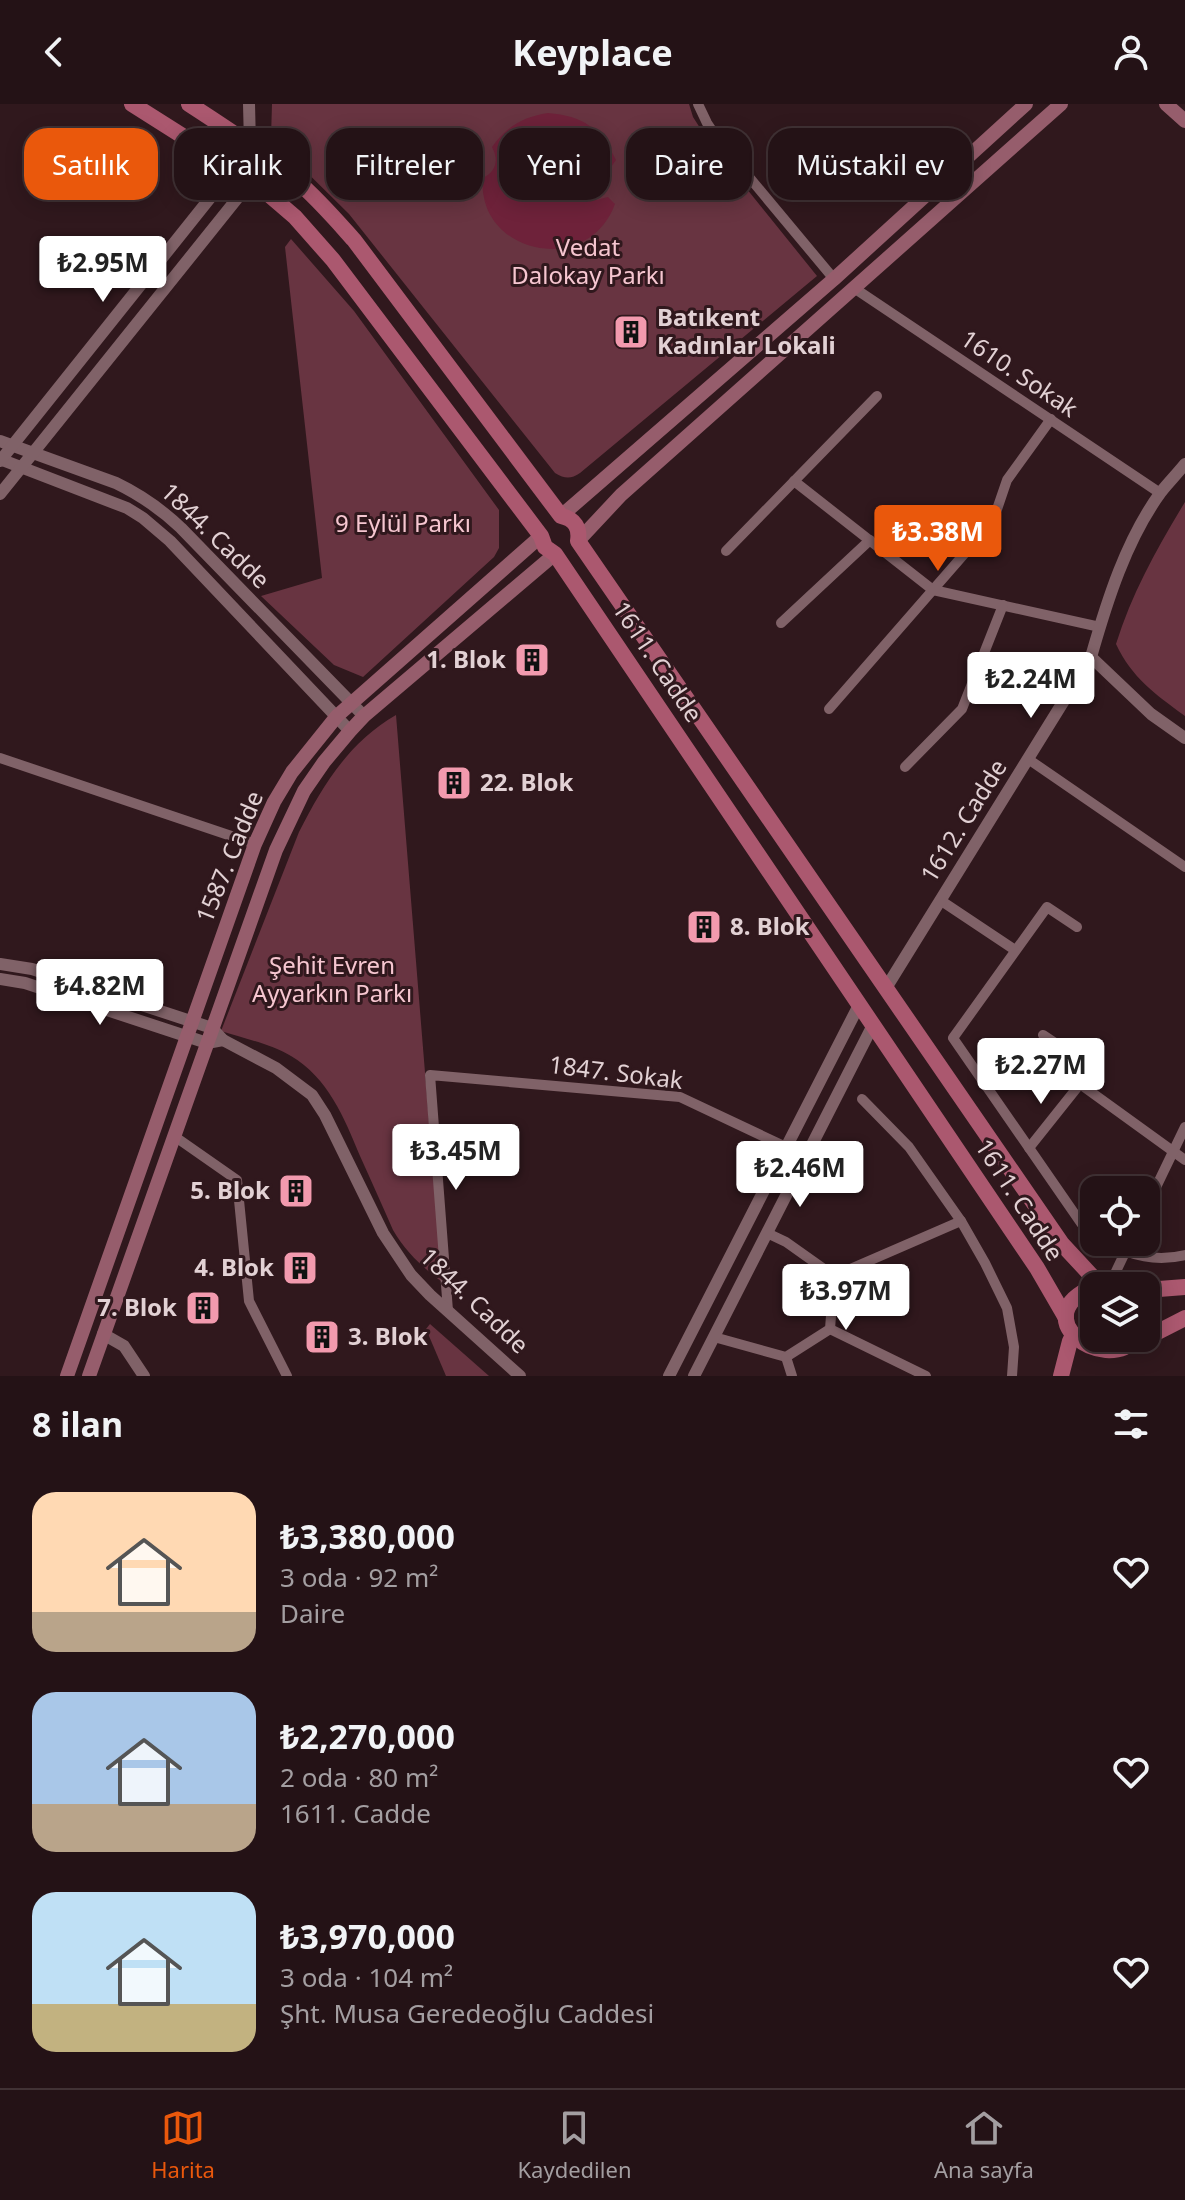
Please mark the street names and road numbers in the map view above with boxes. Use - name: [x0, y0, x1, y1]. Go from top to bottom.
- street label: 1610. Sokak: [955, 322, 1085, 424]
- street label: 1844. Cadde: [154, 475, 278, 595]
- street label: 1611. Cadde: [606, 594, 711, 728]
- street label: 1612. Cadde: [912, 752, 1014, 888]
- street label: 1587. Cadde: [187, 786, 270, 927]
- street label: 1847. Sokak: [547, 1047, 685, 1096]
- street label: 1611. Cadde: [968, 1132, 1072, 1267]
- street label: 1844. Cadde: [413, 1240, 537, 1360]

